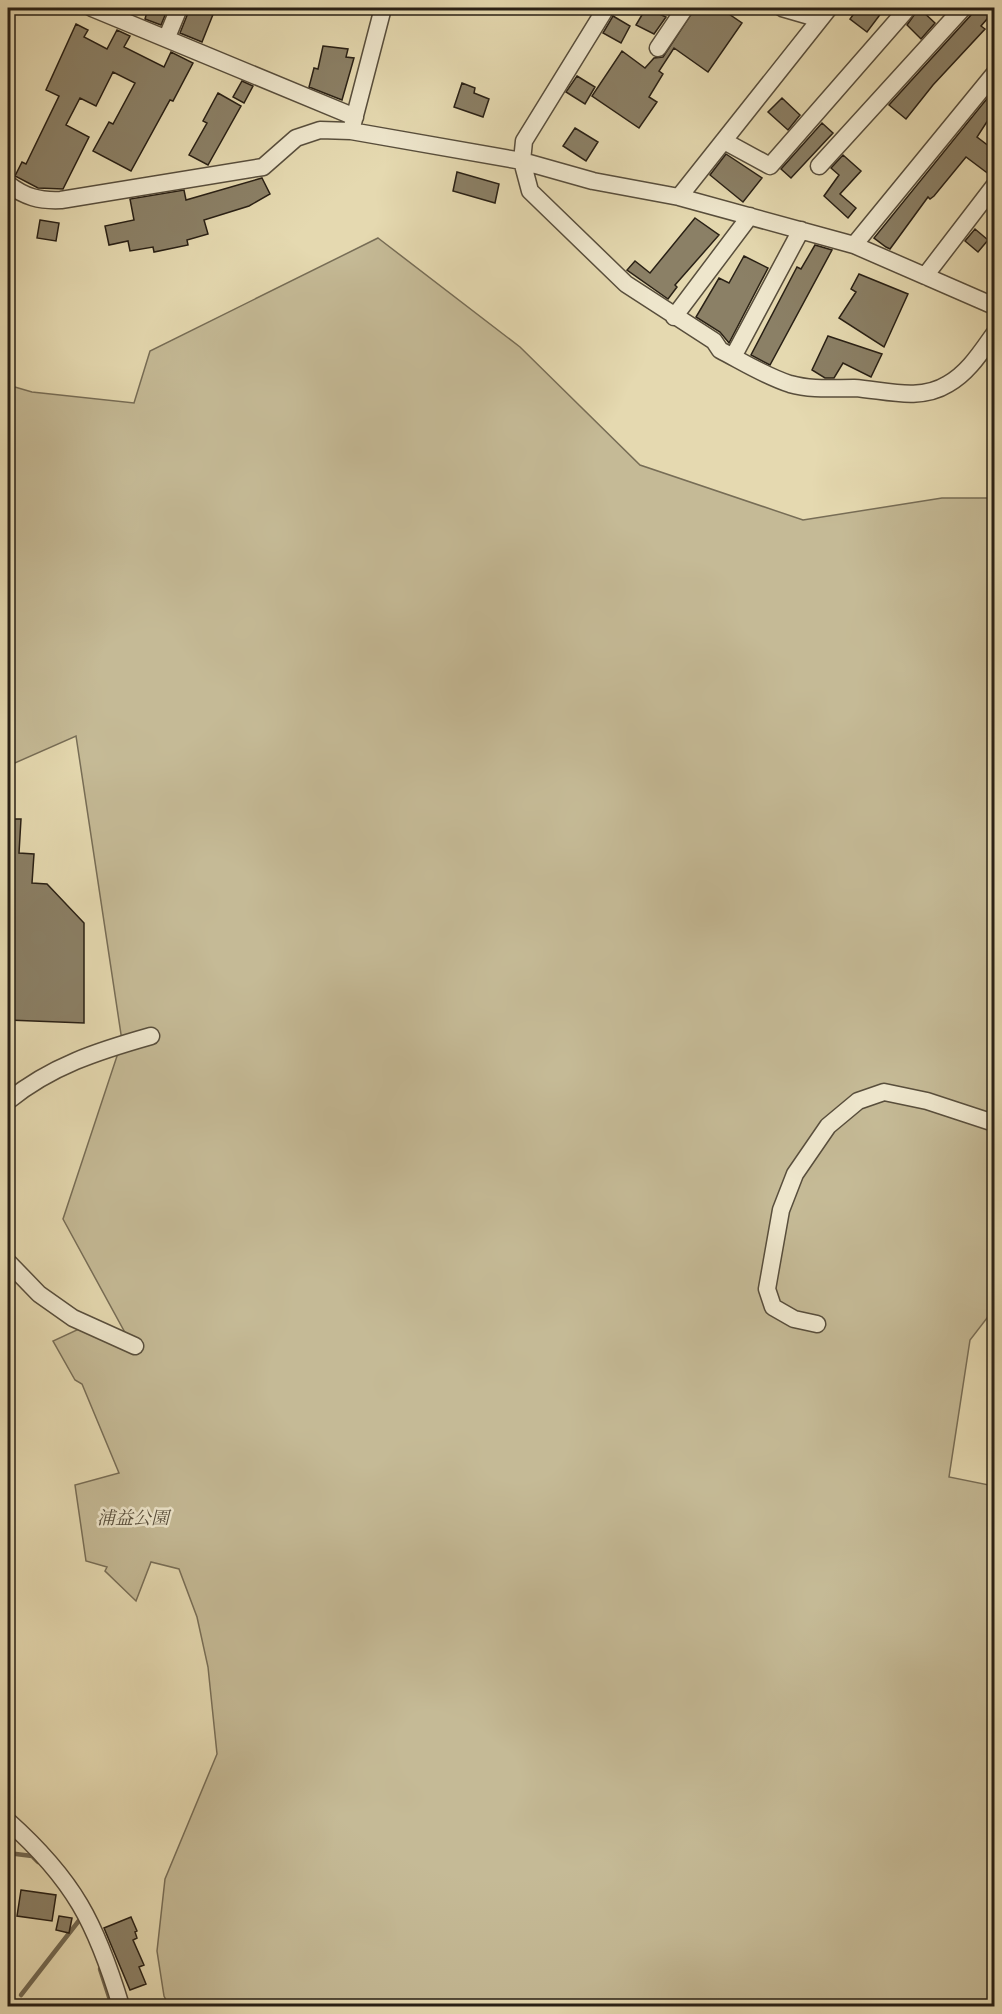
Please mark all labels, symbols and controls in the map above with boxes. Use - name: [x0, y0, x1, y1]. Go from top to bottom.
- park label: 浦益公園: [97, 1508, 172, 1528]

